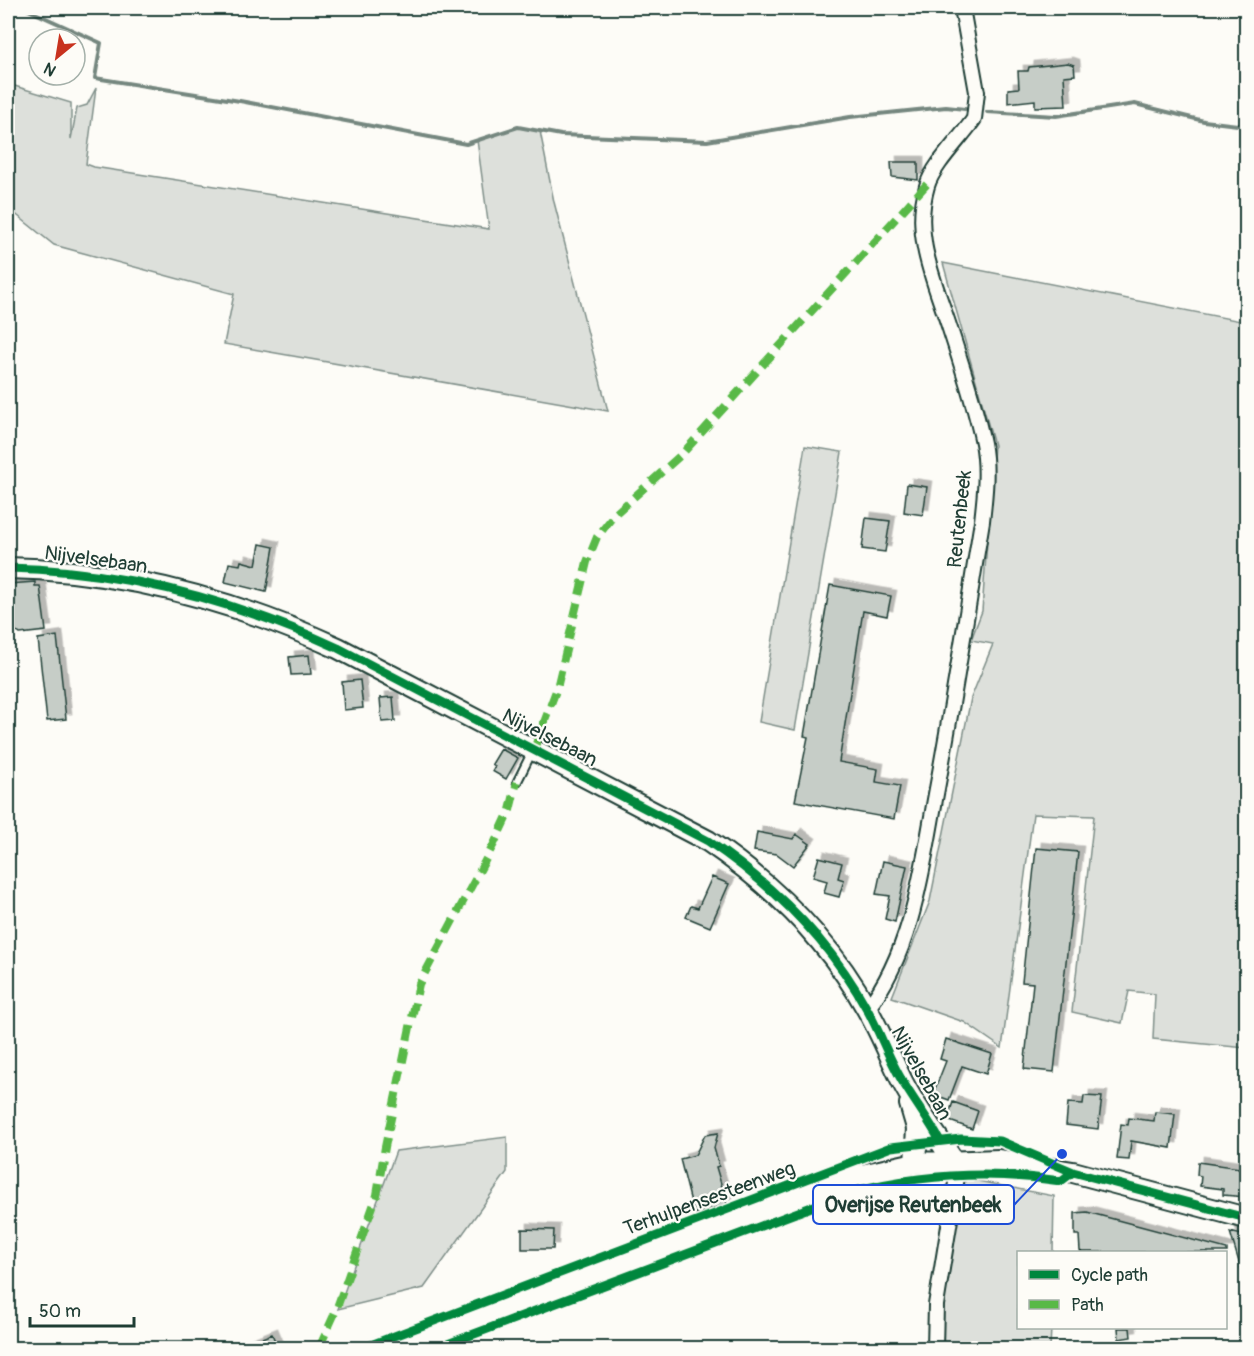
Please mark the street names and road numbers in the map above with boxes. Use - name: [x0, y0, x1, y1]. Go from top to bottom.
- street label: Reutenbeek: [942, 468, 977, 569]
- street label: Nijvelsebaan: [43, 540, 149, 579]
- street label: Nijvelsebaan: [498, 703, 602, 772]
- street label: Nijvelsebaan: [886, 1022, 958, 1125]
- street label: Terhulpensesteenweg: [620, 1156, 798, 1241]

